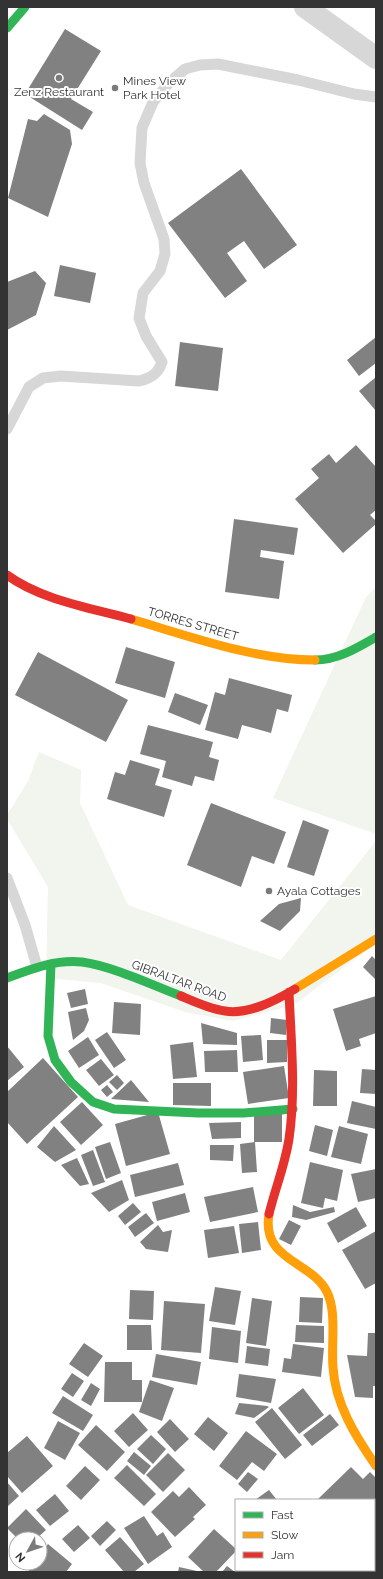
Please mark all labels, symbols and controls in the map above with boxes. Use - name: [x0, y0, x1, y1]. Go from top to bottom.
- marker: Zenz Restaurant: [54, 73, 64, 83]
- place label: Mines View Park Hotel: [123, 74, 186, 102]
- marker: Mines View Park Hotel: [110, 83, 120, 93]
- place label: Zenz Restaurant: [14, 85, 104, 99]
- street label: TORRES STREET: [146, 604, 241, 644]
- place label: Ayala Cottages: [277, 884, 361, 898]
- marker: Ayala Cottages: [264, 886, 274, 896]
- street label: GIBRALTAR ROAD: [130, 957, 229, 1005]
- legend: [235, 1499, 375, 1571]
- text: Fast: [271, 1508, 294, 1522]
- text: Slow: [271, 1528, 298, 1542]
- north arrow: [8, 1531, 48, 1571]
- text: Jam: [271, 1548, 294, 1562]
- text: N: [13, 1550, 28, 1565]

